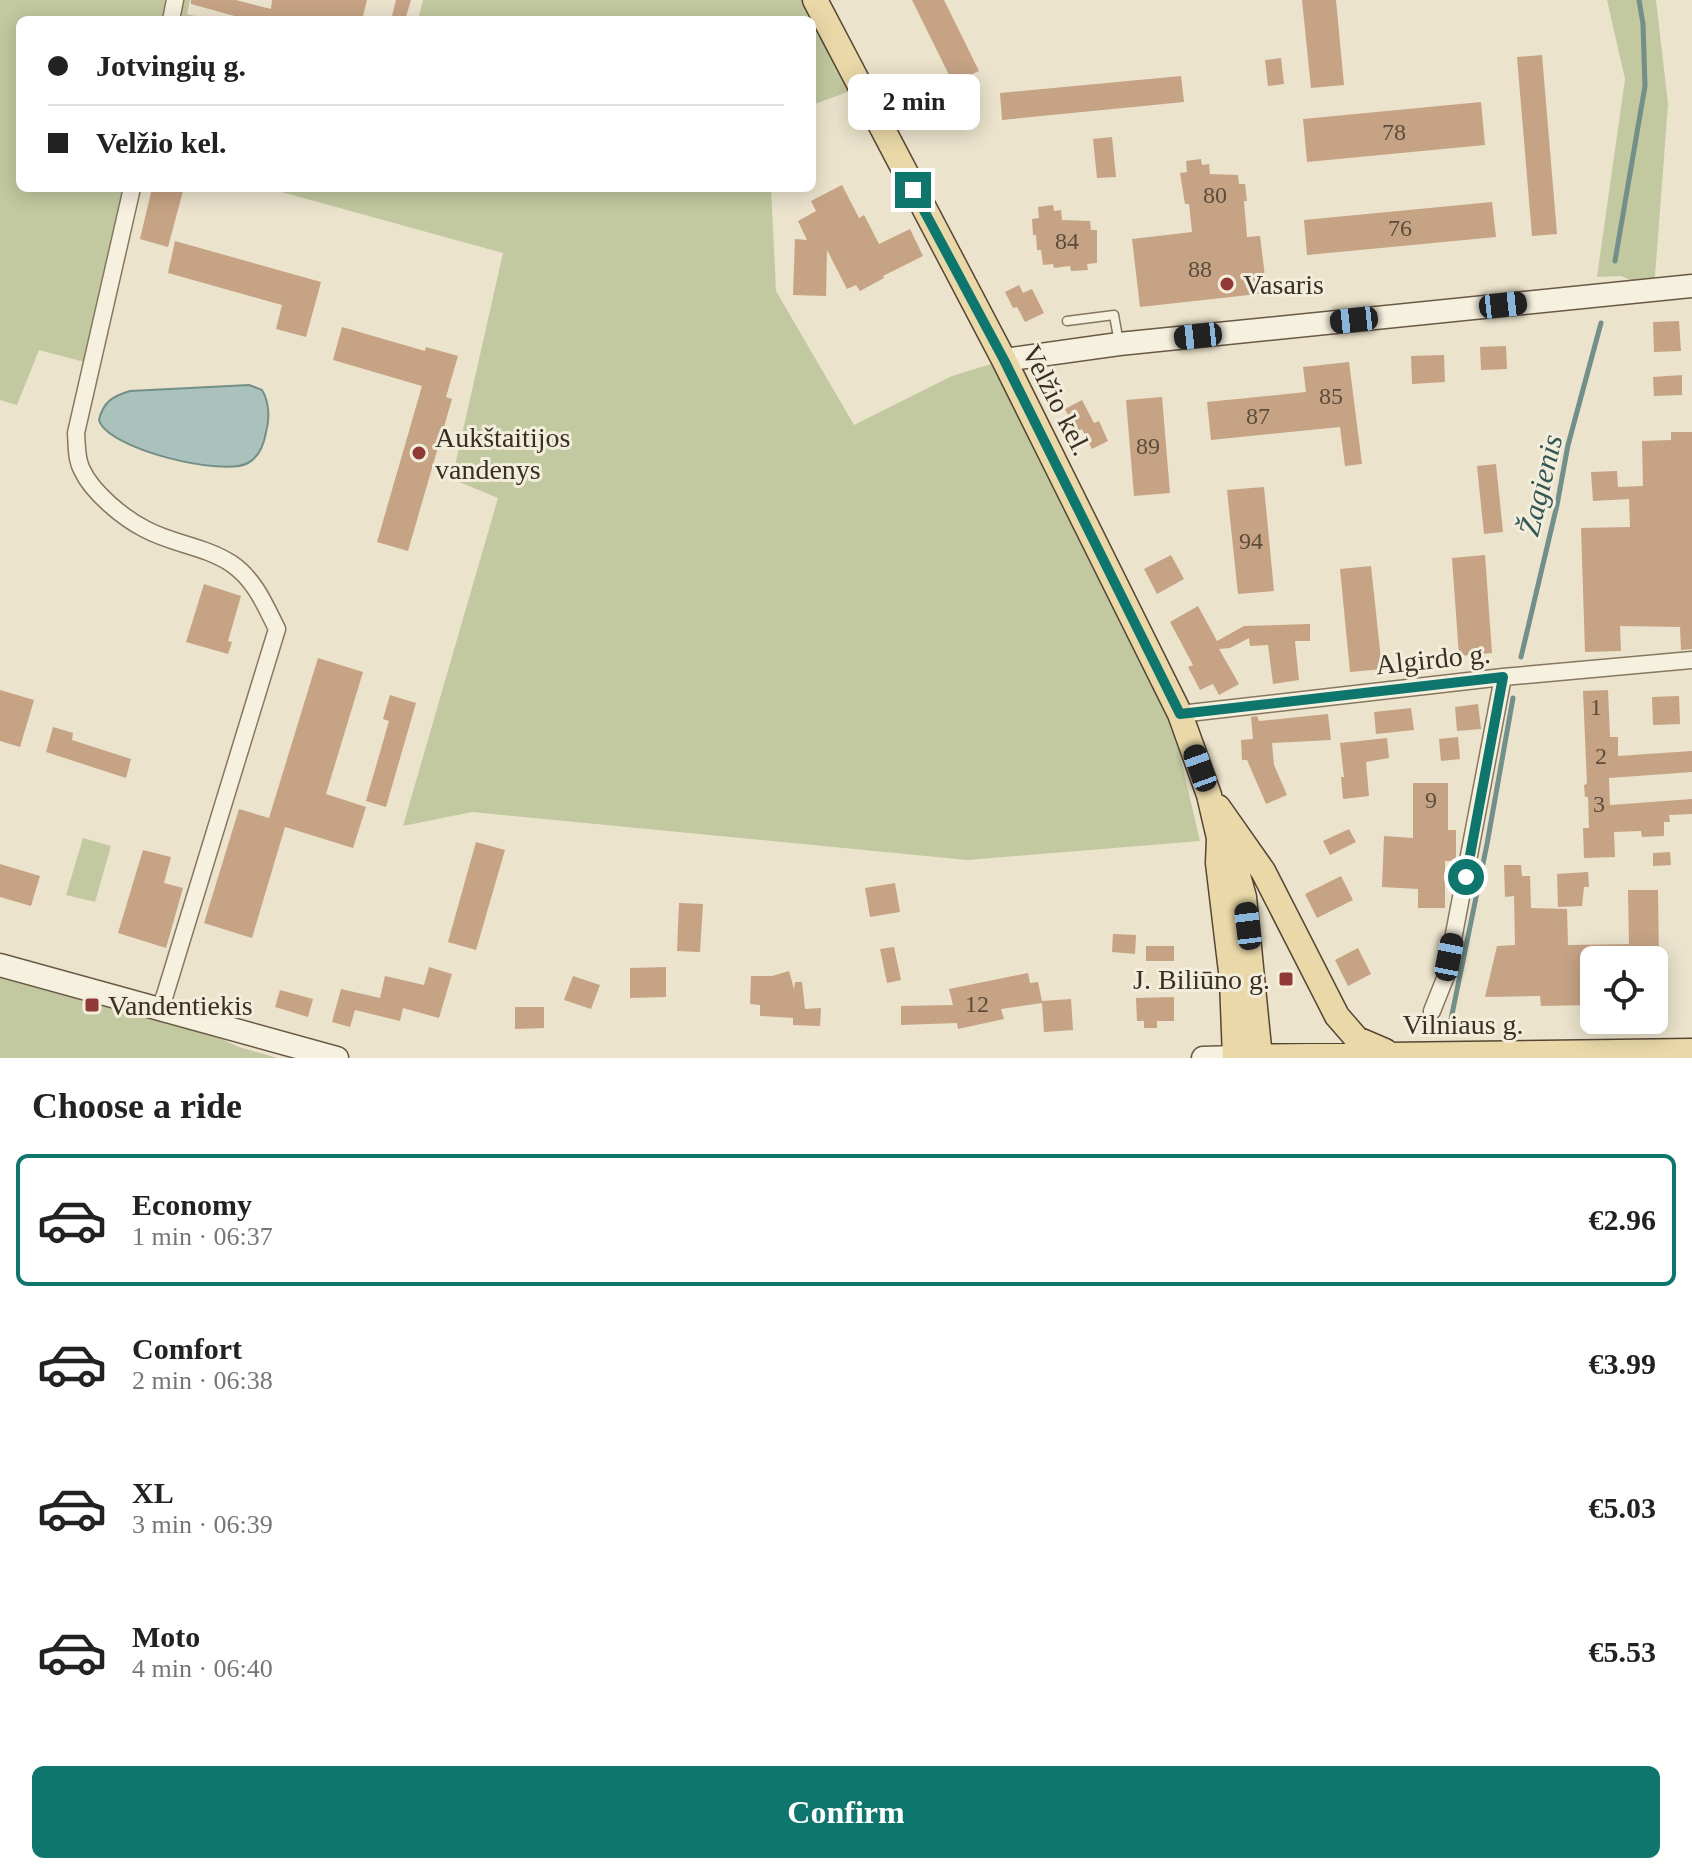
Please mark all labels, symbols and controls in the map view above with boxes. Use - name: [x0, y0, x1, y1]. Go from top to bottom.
- text: Jotvingių g.: [96, 49, 246, 82]
- callout: 2 min: [847, 74, 979, 130]
- text: 2 min: [883, 87, 945, 116]
- house number: 78: [1382, 119, 1406, 145]
- text: Velžio kel.: [96, 126, 227, 159]
- route end: [895, 172, 931, 208]
- house number: 80: [1203, 182, 1227, 208]
- house number: 76: [1388, 215, 1412, 241]
- house number: 84: [1055, 228, 1079, 254]
- house number: 88: [1188, 256, 1212, 282]
- place label: Vasaris: [1243, 269, 1324, 300]
- marker: Vasaris: [1218, 275, 1236, 293]
- car: [1478, 291, 1528, 319]
- car: [1329, 306, 1379, 334]
- car: [1173, 322, 1223, 350]
- street label: Velžio kel.: [1016, 340, 1098, 460]
- house number: 85: [1319, 383, 1343, 409]
- house number: 87: [1246, 403, 1270, 429]
- place label: Aukštaitijos vandenys: [435, 422, 570, 485]
- water label: Žagienis: [1511, 431, 1569, 539]
- house number: 89: [1136, 433, 1160, 459]
- marker: Aukštaitijos vandenys: [410, 444, 428, 462]
- house number: 94: [1239, 528, 1263, 554]
- street label: Algirdo g.: [1374, 638, 1492, 680]
- house number: 1: [1590, 694, 1602, 720]
- car: [1181, 741, 1219, 795]
- house number: 2: [1595, 743, 1607, 769]
- house number: 9: [1425, 787, 1437, 813]
- house number: 3: [1593, 791, 1605, 817]
- route start: [1448, 859, 1484, 895]
- car: [1233, 901, 1263, 951]
- car: [1433, 931, 1465, 983]
- map controls: [1580, 946, 1668, 1034]
- button: locate: [1580, 946, 1668, 1034]
- place label: J. Biliūno g.: [1133, 964, 1270, 995]
- marker: J. Biliūno g.: [1277, 970, 1295, 988]
- place label: Vandentiekis: [108, 990, 253, 1021]
- house number: 12: [965, 991, 989, 1017]
- marker: Vandentiekis: [83, 996, 101, 1014]
- street label: Vilniaus g.: [1402, 1009, 1524, 1040]
- text: Choose a ride: [32, 1086, 242, 1126]
- icon: car: [36, 1184, 108, 1256]
- text: Economy: [132, 1188, 252, 1221]
- text: €2.96: [1589, 1203, 1656, 1236]
- text: 1 min · 06:37: [132, 1222, 273, 1251]
- icon: car: [36, 1328, 108, 1400]
- text: Comfort: [132, 1332, 242, 1365]
- text: €3.99: [1589, 1347, 1656, 1380]
- text: 2 min · 06:38: [132, 1366, 273, 1395]
- icon: car: [36, 1472, 108, 1544]
- text: XL: [132, 1476, 174, 1509]
- text: €5.03: [1589, 1491, 1656, 1524]
- text: 3 min · 06:39: [132, 1510, 273, 1539]
- icon: car: [36, 1616, 108, 1688]
- text: Moto: [132, 1620, 200, 1653]
- text: €5.53: [1589, 1635, 1656, 1668]
- text: 4 min · 06:40: [132, 1654, 273, 1683]
- button: Confirm: [32, 1766, 1660, 1858]

